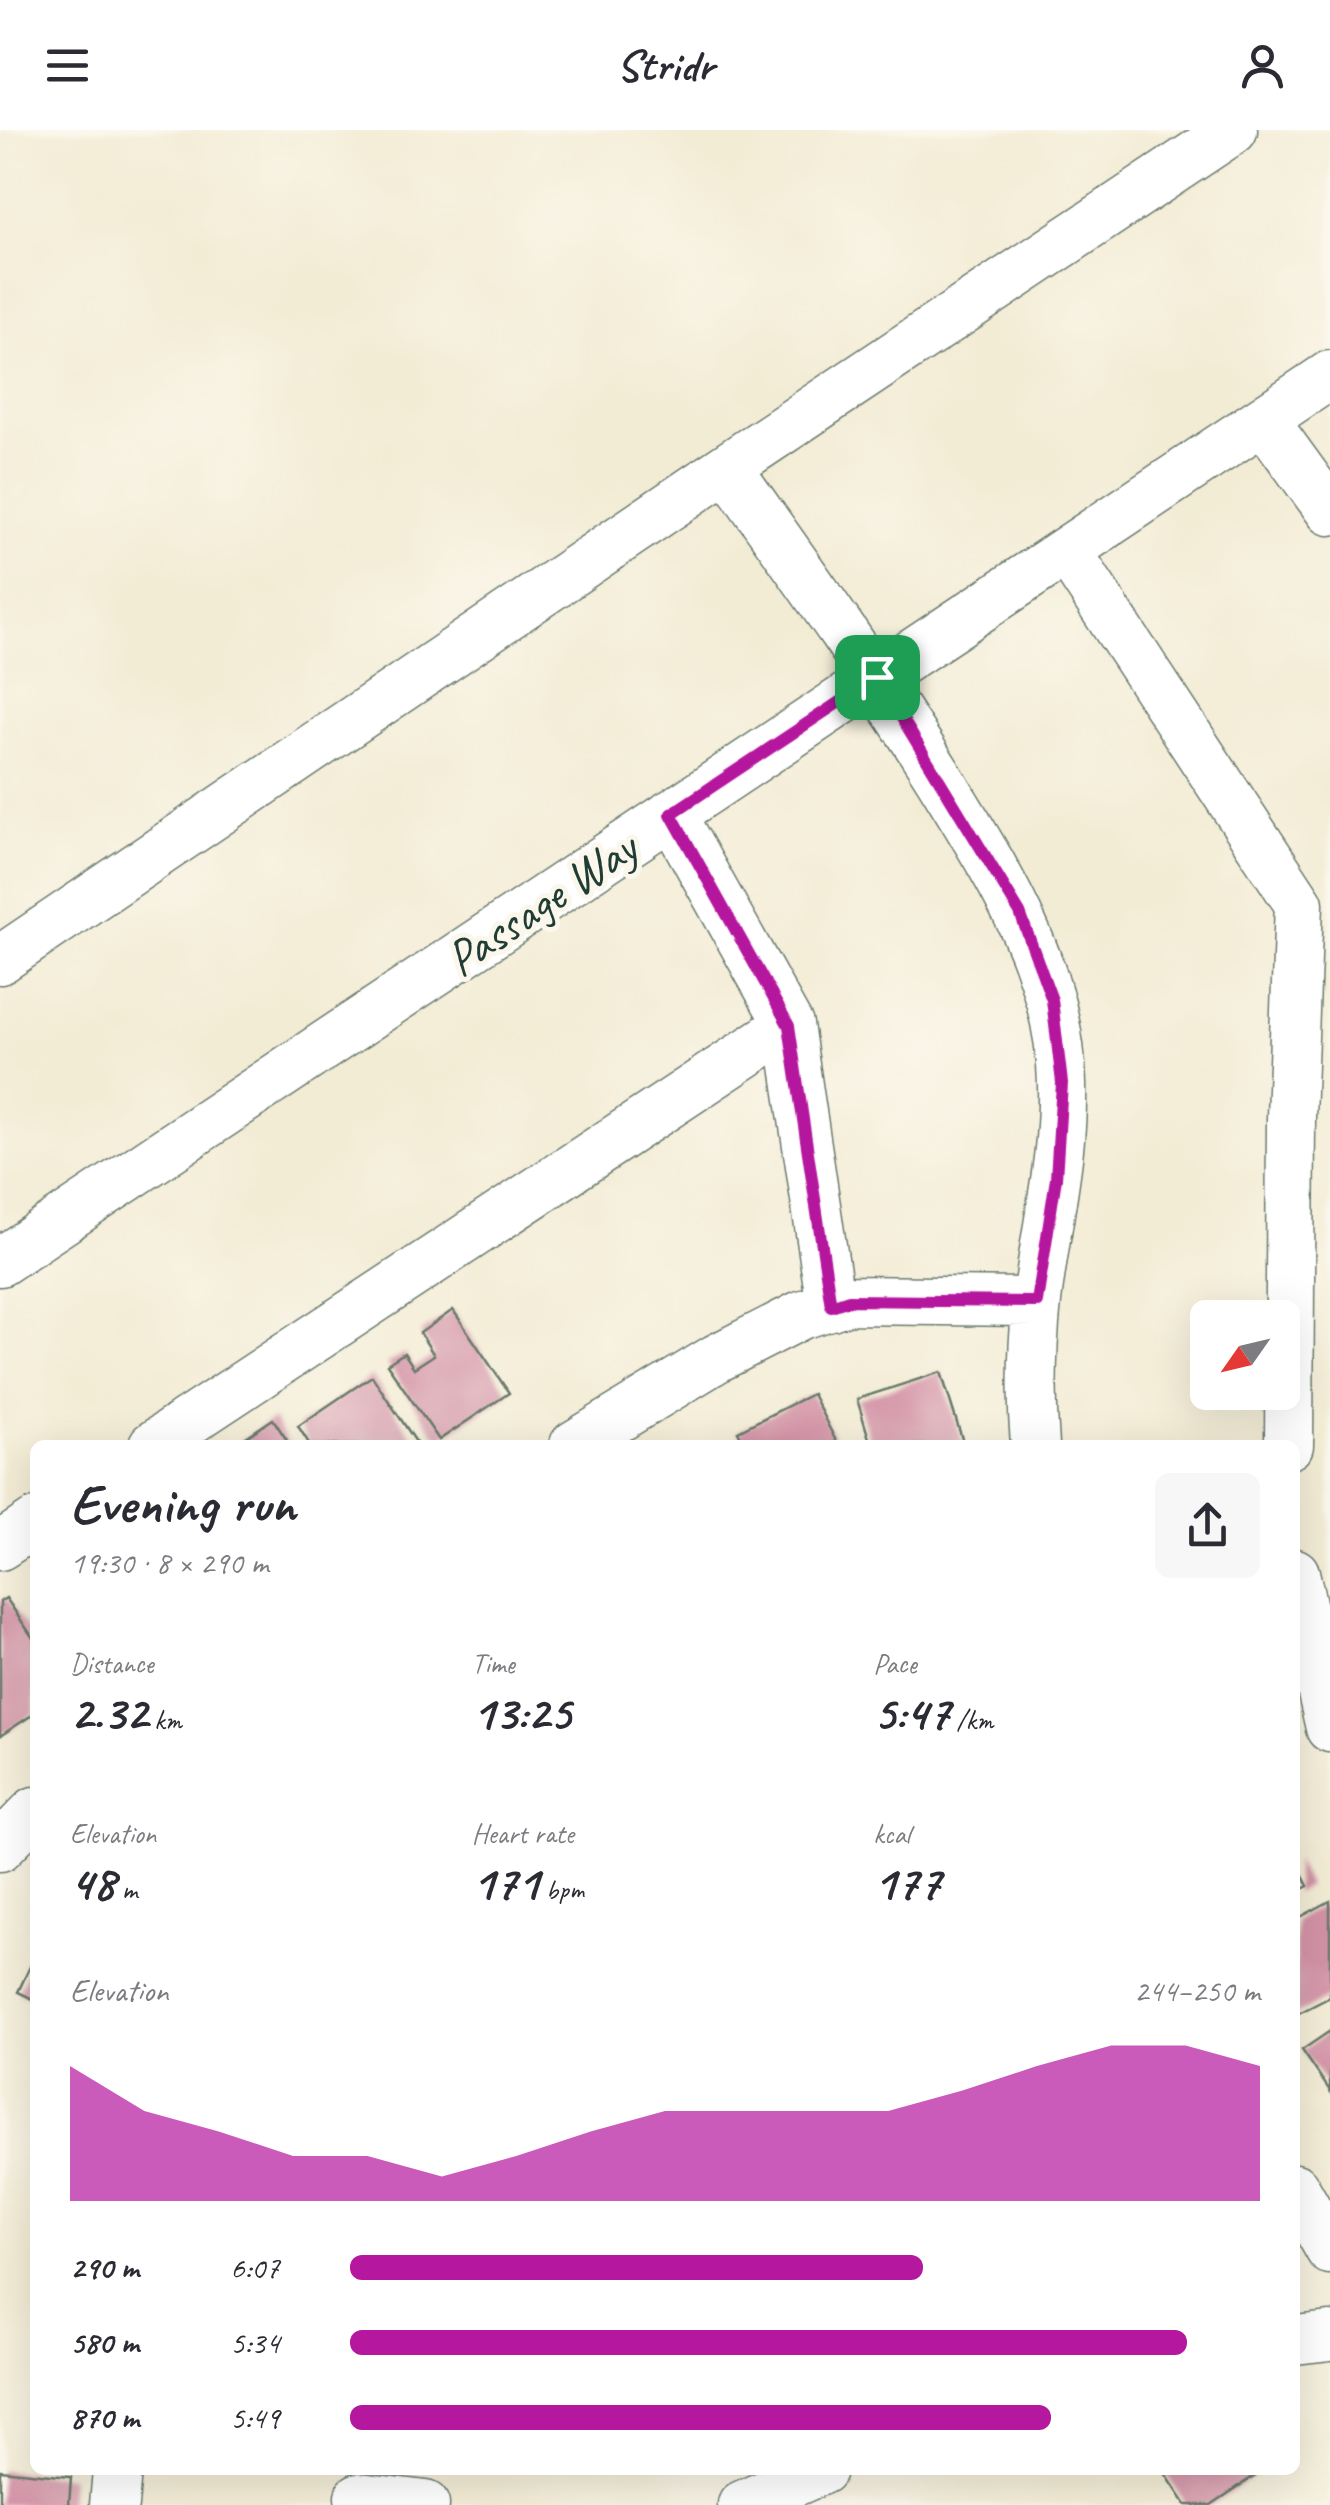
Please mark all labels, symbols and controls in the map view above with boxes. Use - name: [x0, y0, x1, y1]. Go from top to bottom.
- text: Stridr: [616, 37, 714, 94]
- icon: menu: [40, 38, 95, 93]
- icon: person: [1235, 38, 1290, 93]
- pin: [835, 635, 920, 720]
- icon: arrive: [850, 650, 905, 705]
- street label: Passage Way: [433, 814, 652, 990]
- north arrow: [1190, 1300, 1300, 1410]
- map controls: [1190, 1300, 1300, 1410]
- text: Evening run: [70, 1469, 295, 1539]
- button: share: [1155, 1473, 1260, 1578]
- text: 19:30 · 8 × 290 m: [70, 1542, 268, 1583]
- text: Distance: [70, 1646, 154, 1681]
- text: Time: [472, 1646, 515, 1681]
- text: Pace: [873, 1646, 916, 1681]
- text: 2.32: [70, 1681, 147, 1744]
- text: 13:25: [472, 1681, 571, 1744]
- text: 5:47: [873, 1681, 950, 1744]
- text: km: [147, 1702, 182, 1737]
- text: /km: [950, 1702, 993, 1737]
- text: Elevation: [70, 1816, 156, 1851]
- text: Heart rate: [472, 1816, 574, 1851]
- text: kcal: [873, 1816, 910, 1851]
- text: 48: [70, 1851, 115, 1914]
- text: 171: [472, 1851, 539, 1914]
- text: 177: [873, 1851, 940, 1914]
- text: m: [115, 1872, 137, 1907]
- text: bpm: [539, 1872, 584, 1907]
- text: Elevation: [70, 1970, 168, 2011]
- text: 244–250 m: [1134, 1970, 1260, 2011]
- text: 290 m: [70, 2247, 139, 2288]
- text: 6:07: [230, 2247, 280, 2288]
- text: 580 m: [70, 2322, 139, 2363]
- text: 5:34: [230, 2322, 280, 2363]
- text: 870 m: [70, 2397, 139, 2438]
- text: 5:49: [230, 2397, 280, 2438]

